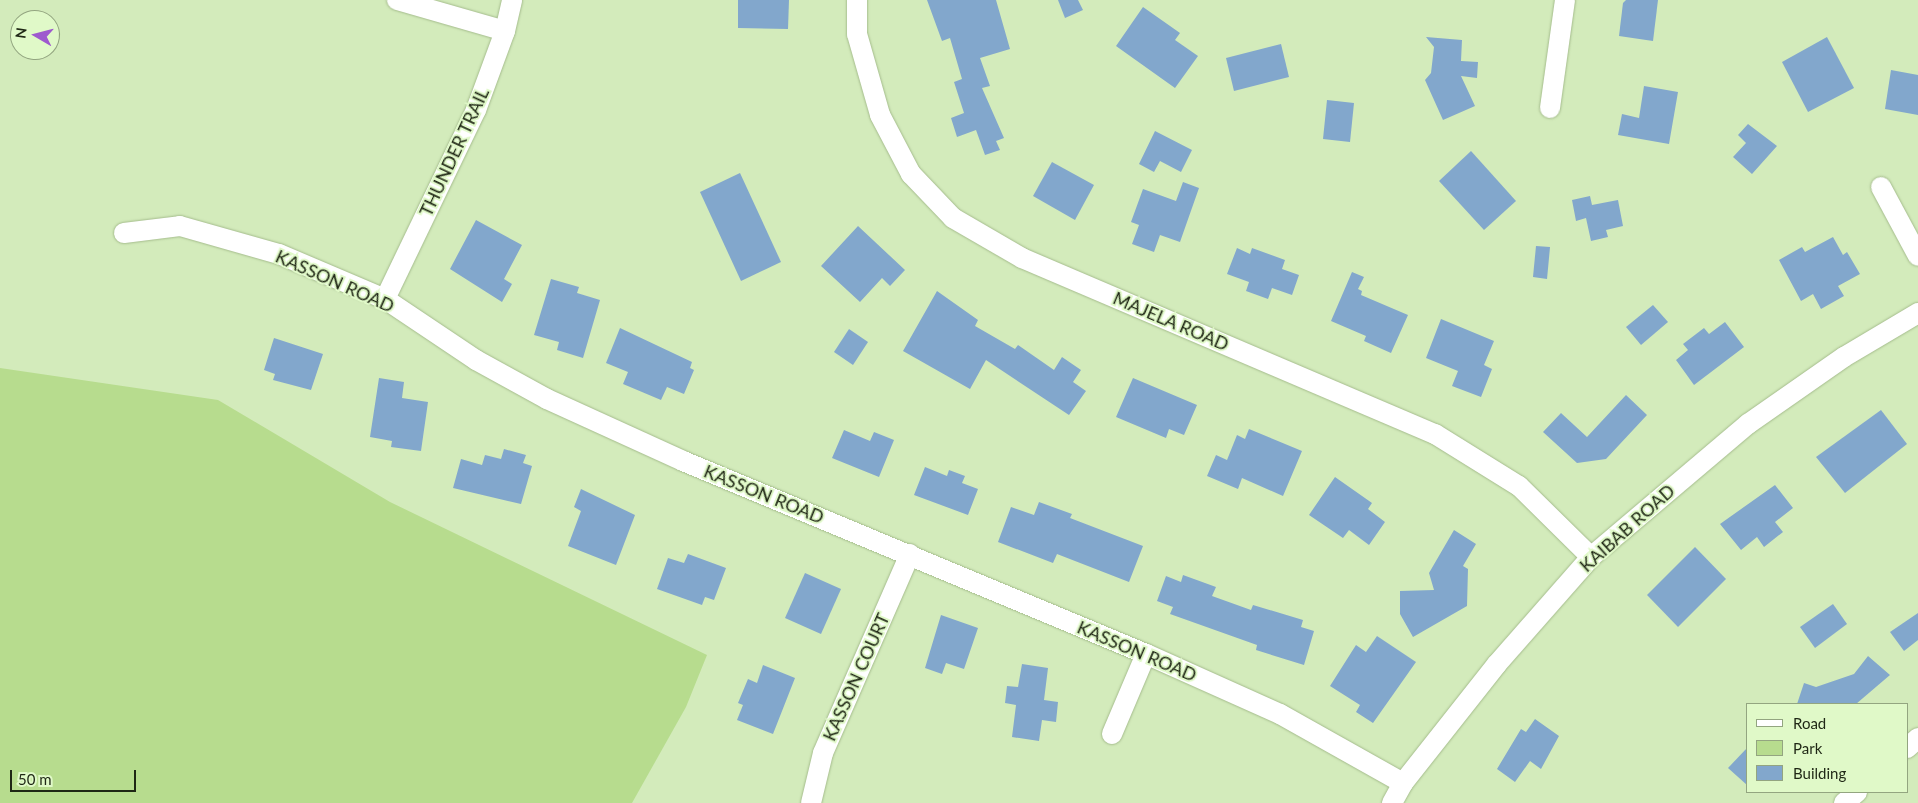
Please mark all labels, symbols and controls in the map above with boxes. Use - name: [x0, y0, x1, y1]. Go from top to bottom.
- north arrow: [10, 10, 60, 60]
- text: N: [11, 26, 30, 40]
- street label: THUNDER TRAIL: [415, 84, 493, 220]
- street label: KASSON ROAD: [272, 245, 398, 317]
- street label: MAJELA ROAD: [1110, 287, 1232, 355]
- street label: KASSON ROAD: [701, 460, 827, 528]
- street label: KAIBAB ROAD: [1575, 480, 1679, 576]
- street label: KASSON COURT: [818, 610, 894, 744]
- street label: KASSON ROAD: [1074, 616, 1200, 686]
- legend: [1746, 703, 1908, 793]
- text: Road: [1793, 714, 1826, 732]
- text: Park: [1793, 739, 1822, 757]
- scale bar: [12, 760, 139, 792]
- text: Building: [1793, 764, 1846, 782]
- text: 50 m: [18, 770, 52, 788]

